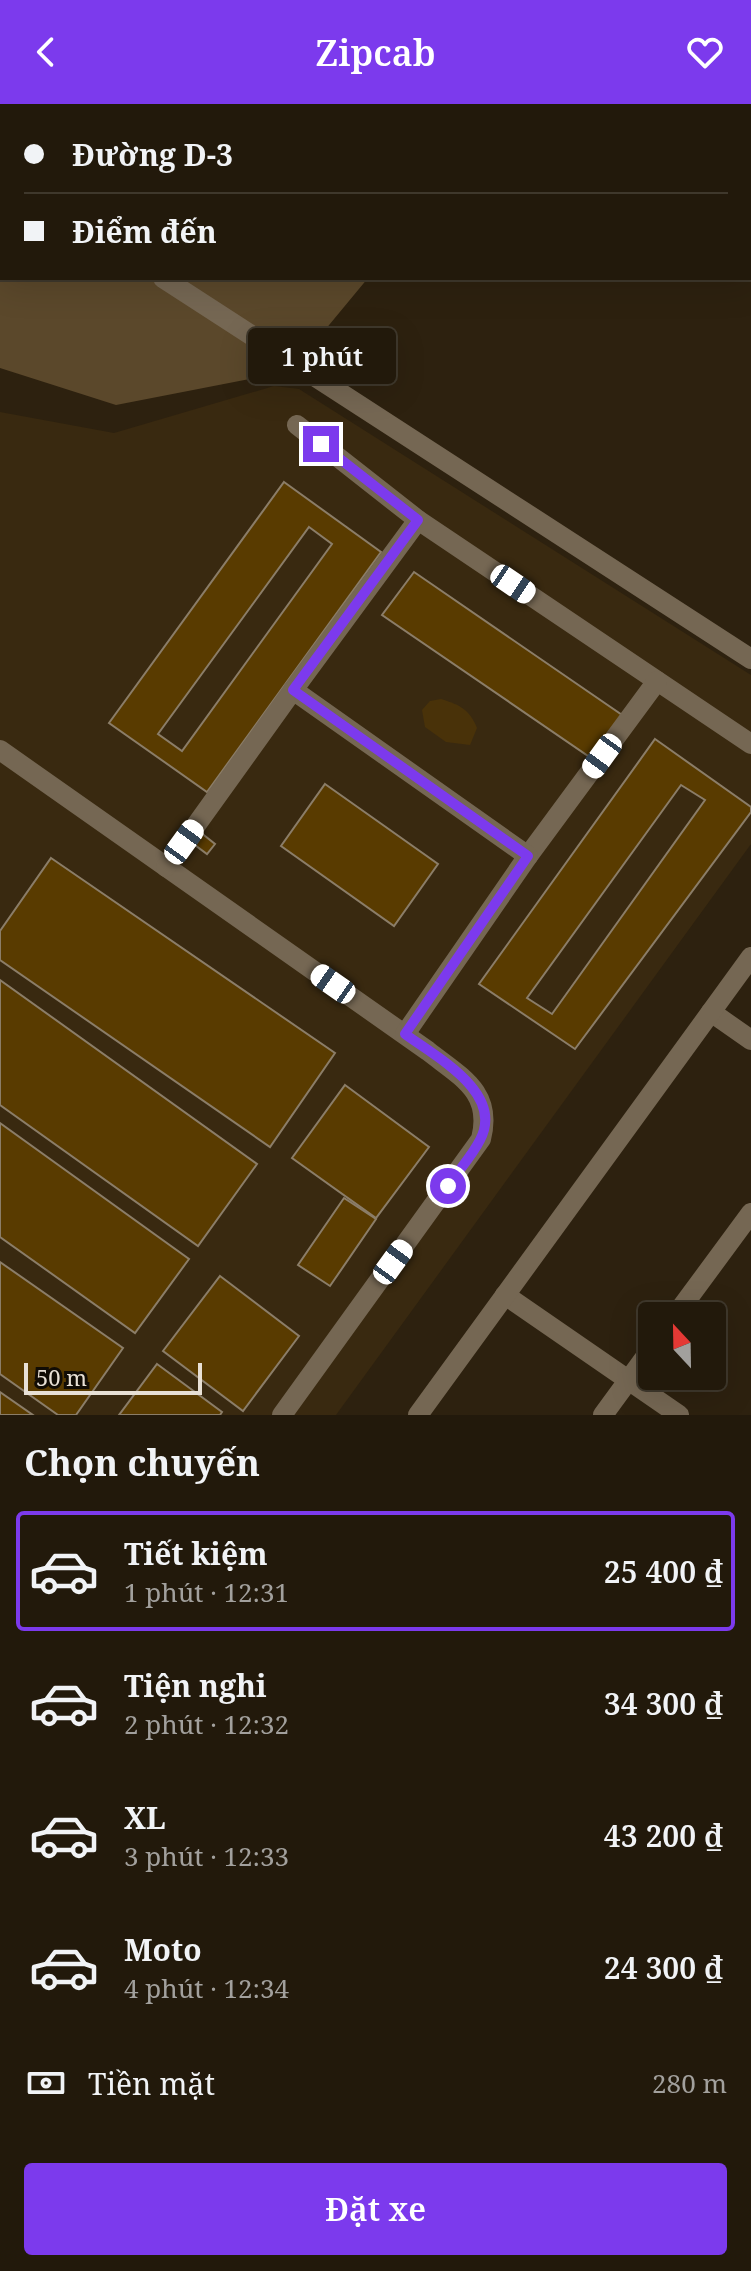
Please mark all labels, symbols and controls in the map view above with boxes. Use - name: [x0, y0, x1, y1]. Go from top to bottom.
- text: Zipcab: [315, 28, 436, 77]
- icon: back: [24, 30, 68, 74]
- icon: heart: [683, 30, 727, 74]
- text: Đường D-3: [72, 134, 233, 175]
- text: Điểm đến: [72, 211, 217, 252]
- callout: 1 phút: [247, 328, 395, 384]
- text: 1 phút: [281, 338, 363, 374]
- route end: [303, 426, 339, 462]
- car: [486, 561, 540, 607]
- car: [578, 730, 626, 782]
- car: [160, 816, 208, 868]
- car: [306, 960, 360, 1008]
- route start: [430, 1168, 466, 1204]
- car: [369, 1236, 417, 1288]
- north arrow: [638, 1302, 726, 1390]
- map controls: [638, 1302, 726, 1390]
- scale bar: [24, 1359, 202, 1395]
- text: 50 m: [36, 1362, 87, 1392]
- text: Chọn chuyến: [24, 1438, 260, 1487]
- text: Tiết kiệm: [124, 1533, 268, 1574]
- icon: car: [28, 1535, 100, 1607]
- text: 25 400 ₫: [604, 1551, 723, 1592]
- text: 1 phút · 12:31: [124, 1574, 289, 1610]
- text: Tiện nghi: [124, 1665, 267, 1706]
- icon: car: [28, 1667, 100, 1739]
- text: 34 300 ₫: [604, 1683, 723, 1724]
- text: 2 phút · 12:32: [124, 1706, 289, 1742]
- text: XL: [124, 1797, 166, 1838]
- icon: car: [28, 1799, 100, 1871]
- text: 43 200 ₫: [604, 1815, 723, 1856]
- text: 3 phút · 12:33: [124, 1838, 289, 1874]
- text: Moto: [124, 1929, 202, 1970]
- icon: car: [28, 1931, 100, 2003]
- text: 24 300 ₫: [604, 1947, 723, 1988]
- text: 4 phút · 12:34: [124, 1970, 289, 2006]
- icon: cash: [24, 2061, 68, 2105]
- text: Tiền mặt: [88, 2063, 215, 2104]
- text: 280 m: [652, 2065, 727, 2101]
- button: Đặt xe: [24, 2163, 727, 2255]

